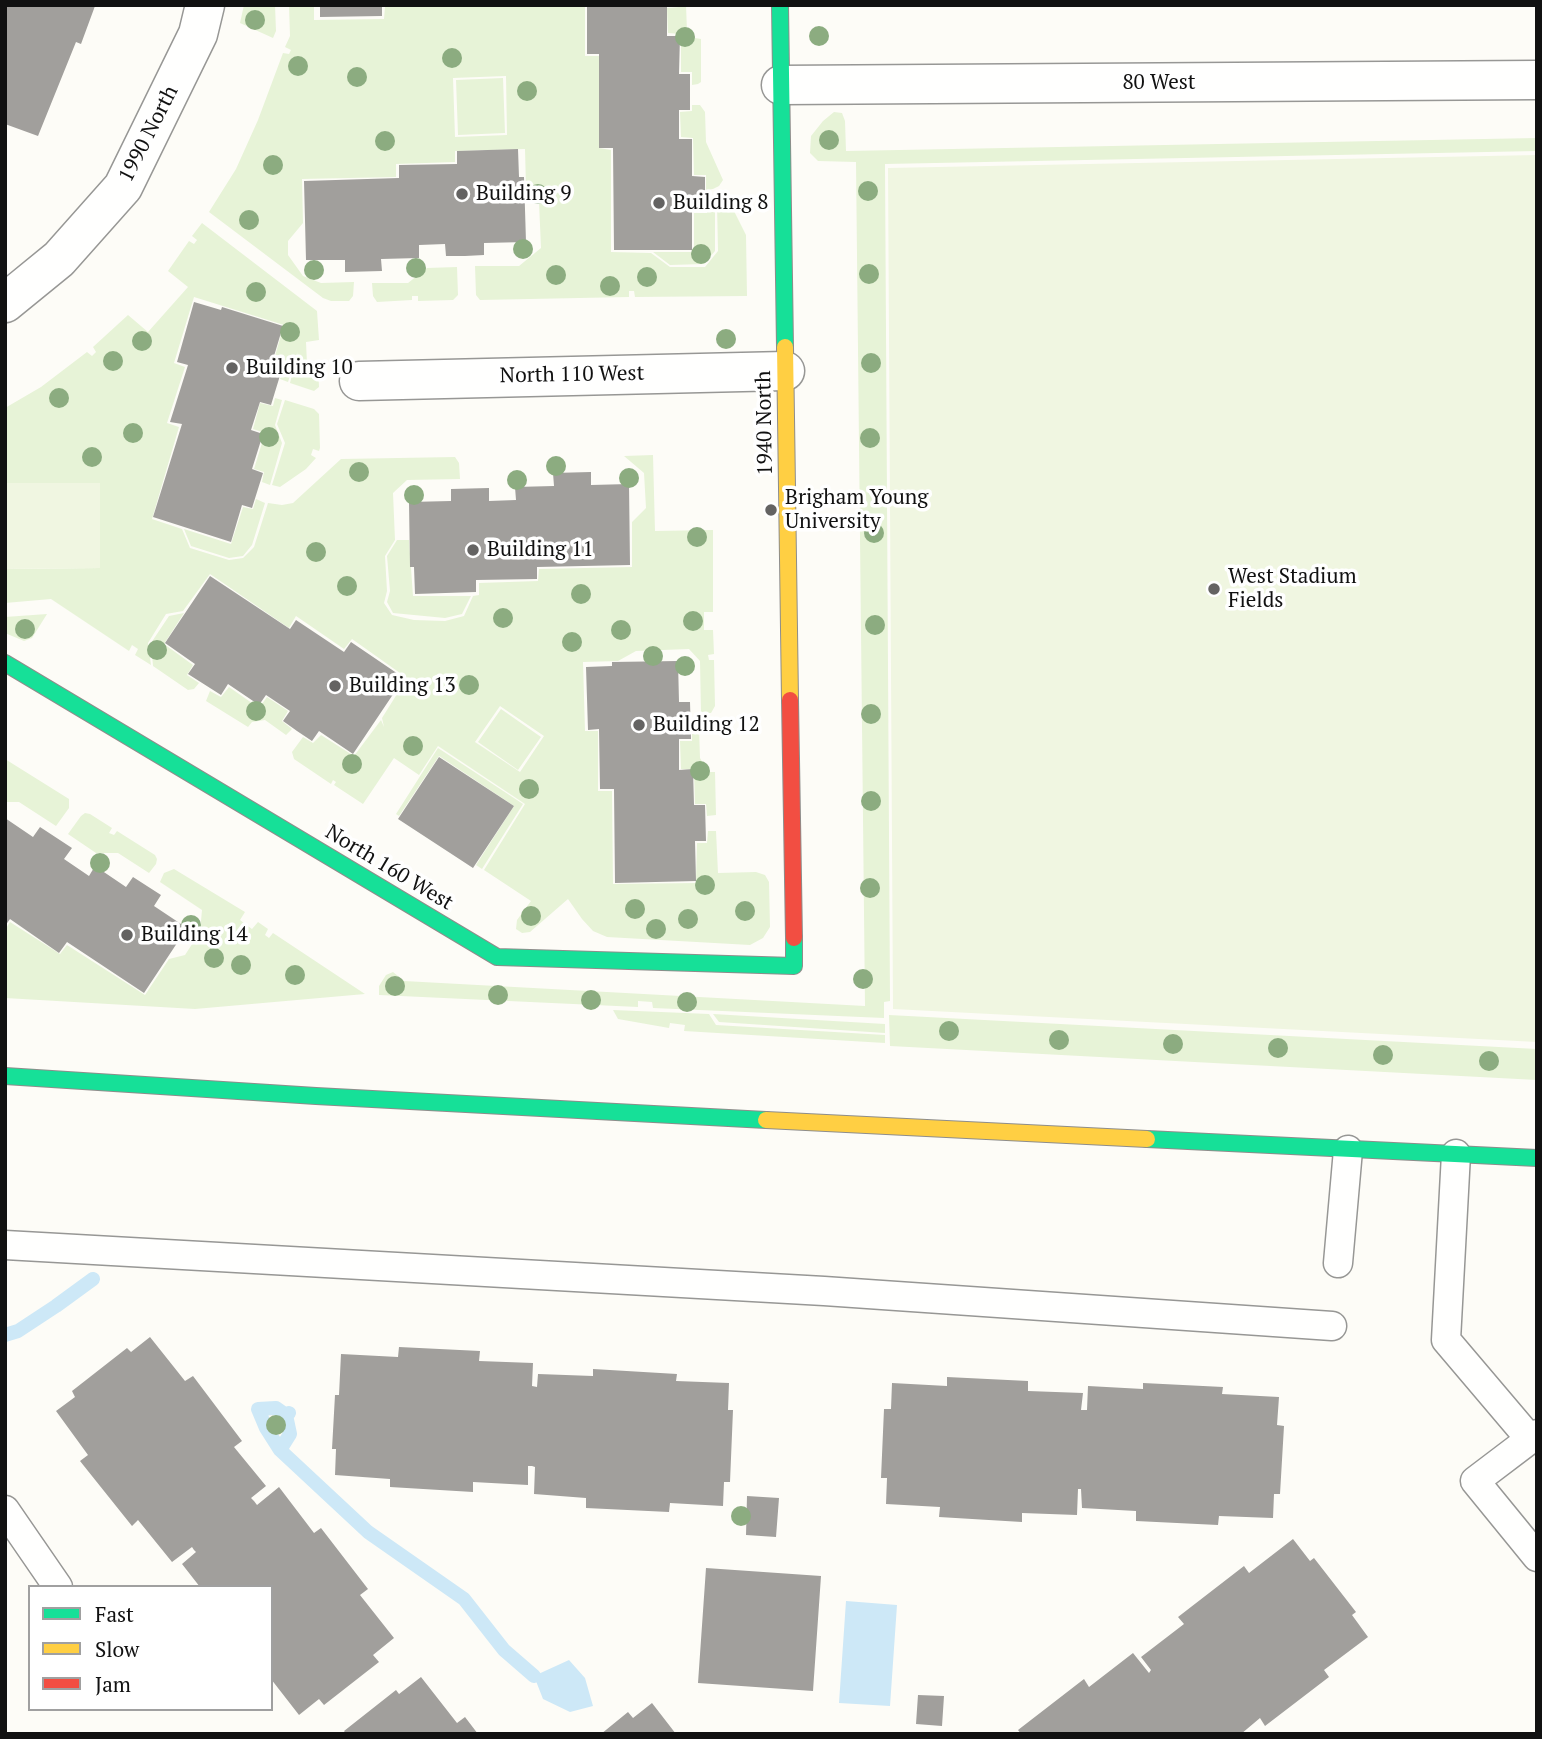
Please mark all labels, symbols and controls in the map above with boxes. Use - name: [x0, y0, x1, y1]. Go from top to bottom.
- street label: 80 West: [1122, 70, 1196, 96]
- street label: 1990 North: [114, 81, 184, 187]
- place label: Building 9: [476, 181, 571, 207]
- marker: Building 9: [454, 186, 470, 202]
- place label: Building 8: [673, 190, 768, 216]
- marker: Building 8: [651, 195, 667, 211]
- place label: Building 10: [246, 355, 353, 381]
- marker: Building 10: [224, 360, 240, 376]
- street label: North 110 West: [499, 361, 645, 389]
- street label: 1940 North: [751, 370, 779, 476]
- place label: Brigham Young University: [785, 485, 928, 535]
- marker: Brigham Young University: [763, 502, 779, 518]
- place label: Building 11: [487, 537, 594, 563]
- marker: Building 11: [465, 542, 481, 558]
- place label: West Stadium Fields: [1228, 564, 1357, 614]
- marker: West Stadium Fields: [1206, 581, 1222, 597]
- place label: Building 13: [349, 673, 456, 699]
- marker: Building 13: [327, 678, 343, 694]
- place label: Building 12: [653, 712, 760, 738]
- marker: Building 12: [631, 717, 647, 733]
- street label: North 160 West: [321, 820, 457, 916]
- place label: Building 14: [141, 922, 248, 948]
- marker: Building 14: [119, 927, 135, 943]
- legend: [28, 1585, 273, 1711]
- text: Fast: [95, 1600, 134, 1628]
- text: Slow: [95, 1635, 139, 1663]
- text: Jam: [95, 1670, 131, 1698]

